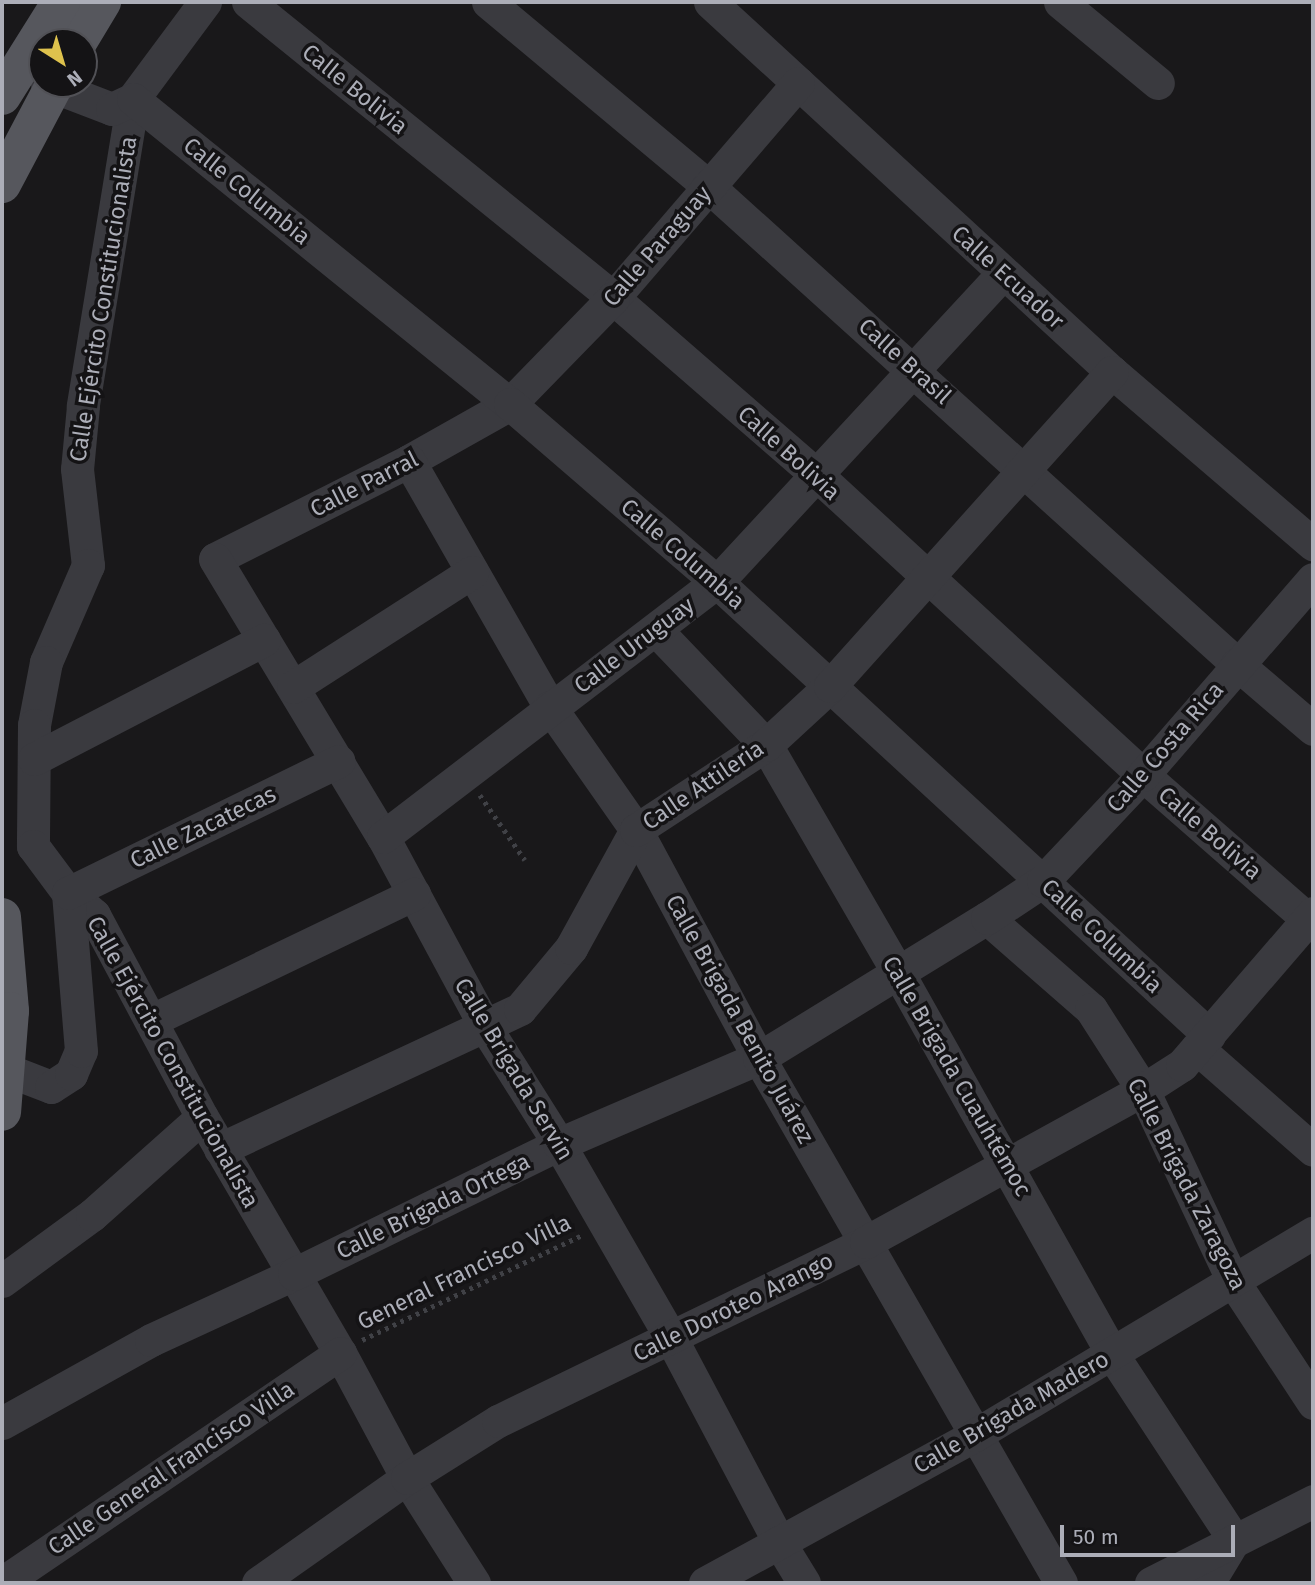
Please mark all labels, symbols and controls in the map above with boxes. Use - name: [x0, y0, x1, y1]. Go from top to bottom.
- north arrow: [28, 28, 98, 98]
- street label: Calle Bolivia: [297, 38, 413, 140]
- text: N: [63, 66, 87, 92]
- street label: Calle Columbia: [178, 131, 316, 251]
- street label: Calle Ejército Constitucionalista: [64, 134, 142, 464]
- street label: Calle Paraguay: [597, 180, 717, 312]
- street label: Calle Ecuador: [946, 219, 1070, 335]
- street label: Calle Brasil: [853, 312, 957, 410]
- street label: Calle Bolivia: [732, 400, 846, 506]
- street label: Calle Parral: [305, 445, 423, 523]
- street label: Calle Columbia: [615, 493, 751, 615]
- street label: Calle Uruguay: [569, 591, 699, 699]
- street label: Calle Costa Rica: [1101, 676, 1229, 818]
- street label: Calle Attileria: [637, 734, 769, 836]
- street label: Calle Zacatecas: [126, 780, 280, 874]
- street label: Calle Bolivia: [1153, 781, 1267, 885]
- street label: Calle Columbia: [1036, 873, 1168, 999]
- street label: Calle Brigada Benito Juárez: [660, 890, 820, 1148]
- street label: Calle Ejército Constitucionalista: [81, 911, 265, 1213]
- street label: Calle Brigada Cuauhtémoc: [877, 951, 1037, 1201]
- street label: Calle Brigada Servín: [449, 973, 579, 1165]
- street label: Calle Brigada Zaragoza: [1122, 1073, 1252, 1295]
- street label: Calle Brigada Ortega: [332, 1147, 534, 1265]
- street label: General Francisco Villa: [353, 1208, 575, 1336]
- street label: Calle Doroteo Arango: [628, 1247, 838, 1367]
- street label: Calle Brigada Madero: [908, 1345, 1114, 1479]
- street label: Calle General Francisco Villa: [43, 1375, 299, 1561]
- scale bar: [1063, 1512, 1238, 1556]
- text: 50 m: [1073, 1524, 1119, 1550]

